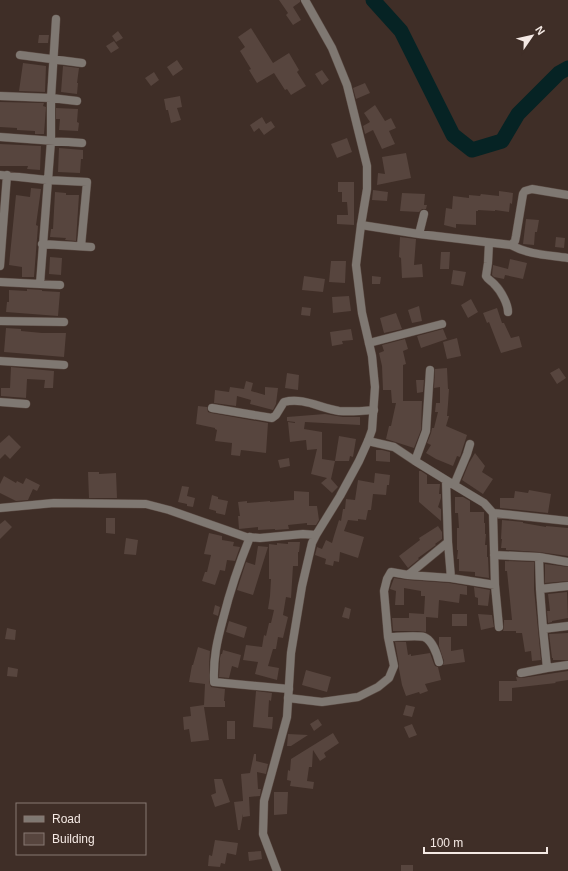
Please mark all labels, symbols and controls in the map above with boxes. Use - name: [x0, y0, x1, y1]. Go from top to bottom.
- north arrow: [512, 16, 552, 56]
- text: N: [533, 24, 548, 37]
- legend: [16, 803, 146, 855]
- text: Road: [52, 812, 81, 826]
- scale bar: [424, 829, 547, 855]
- text: Building: [52, 832, 95, 846]
- text: 100 m: [430, 836, 463, 850]

